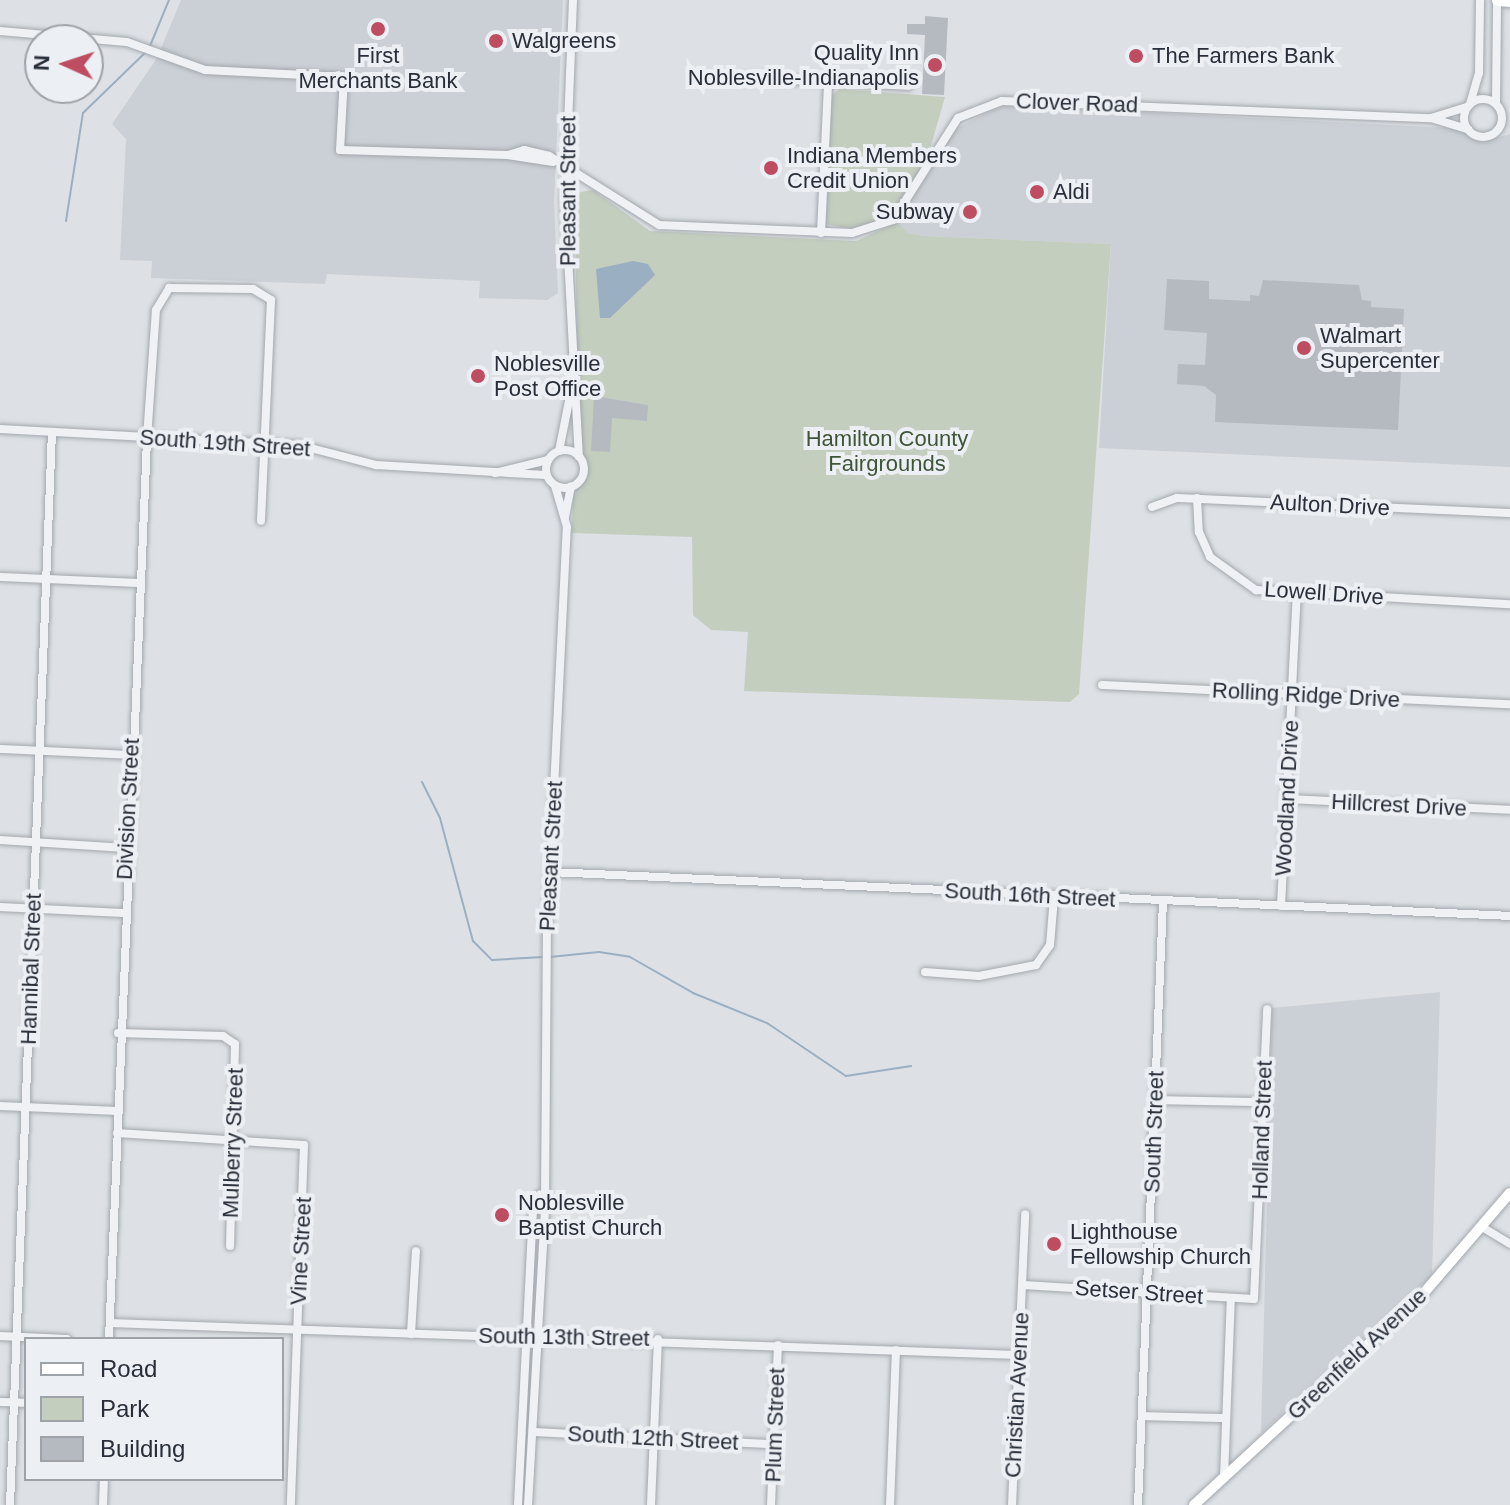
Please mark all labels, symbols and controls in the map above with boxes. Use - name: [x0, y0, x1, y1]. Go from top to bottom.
- marker: First Merchants Bank: [369, 20, 387, 38]
- north arrow: [24, 24, 104, 104]
- place label: Walgreens: [512, 28, 616, 54]
- marker: Walgreens: [487, 32, 505, 50]
- place label: Quality Inn Noblesville-Indianapolis: [688, 39, 919, 90]
- place label: First Merchants Bank: [299, 42, 457, 94]
- place label: The Farmers Bank: [1152, 43, 1334, 69]
- marker: The Farmers Bank: [1127, 47, 1145, 65]
- text: N: [29, 54, 54, 71]
- marker: Quality Inn Noblesville-Indianapolis: [926, 56, 944, 74]
- street label: Clover Road: [1015, 88, 1139, 118]
- street label: Pleasant Street: [555, 116, 581, 266]
- place label: Indiana Members Credit Union: [787, 142, 957, 194]
- marker: Indiana Members Credit Union: [762, 159, 780, 177]
- place label: Aldi: [1053, 179, 1090, 205]
- marker: Aldi: [1028, 183, 1046, 201]
- place label: Subway: [876, 199, 954, 225]
- marker: Subway: [961, 203, 979, 221]
- place label: Walmart Supercenter: [1320, 322, 1440, 374]
- marker: Walmart Supercenter: [1295, 339, 1313, 357]
- place label: Noblesville Post Office: [494, 350, 601, 402]
- marker: Noblesville Post Office: [469, 367, 487, 385]
- street label: South 19th Street: [139, 424, 311, 462]
- park label: Hamilton County Fairgrounds: [806, 425, 968, 476]
- street label: Aulton Drive: [1269, 489, 1391, 521]
- street label: Lowell Drive: [1263, 576, 1385, 610]
- street label: Rolling Ridge Drive: [1211, 677, 1401, 713]
- street label: Woodland Drive: [1270, 719, 1304, 877]
- street label: Division Street: [111, 737, 145, 881]
- street label: Pleasant Street: [534, 780, 568, 932]
- street label: Hillcrest Drive: [1331, 788, 1467, 822]
- street label: South 16th Street: [944, 877, 1116, 913]
- street label: Hannibal Street: [15, 893, 47, 1045]
- street label: Holland Street: [1246, 1060, 1278, 1200]
- street label: Mulberry Street: [217, 1067, 249, 1219]
- street label: South Street: [1139, 1070, 1169, 1194]
- place label: Noblesville Baptist Church: [518, 1189, 662, 1240]
- street label: Vine Street: [285, 1196, 317, 1306]
- marker: Noblesville Baptist Church: [493, 1206, 511, 1224]
- place label: Lighthouse Fellowship Church: [1070, 1218, 1251, 1270]
- marker: Lighthouse Fellowship Church: [1045, 1235, 1063, 1253]
- street label: Setser Street: [1074, 1274, 1204, 1310]
- street label: Greenfield Avenue: [1282, 1282, 1432, 1426]
- street label: Christian Avenue: [999, 1311, 1035, 1479]
- street label: South 13th Street: [478, 1322, 650, 1352]
- legend: [24, 1337, 284, 1481]
- text: Road: [100, 1355, 157, 1382]
- street label: Plum Street: [760, 1367, 790, 1483]
- text: Park: [100, 1395, 149, 1422]
- street label: South 12th Street: [567, 1420, 739, 1456]
- text: Building: [100, 1435, 185, 1462]

